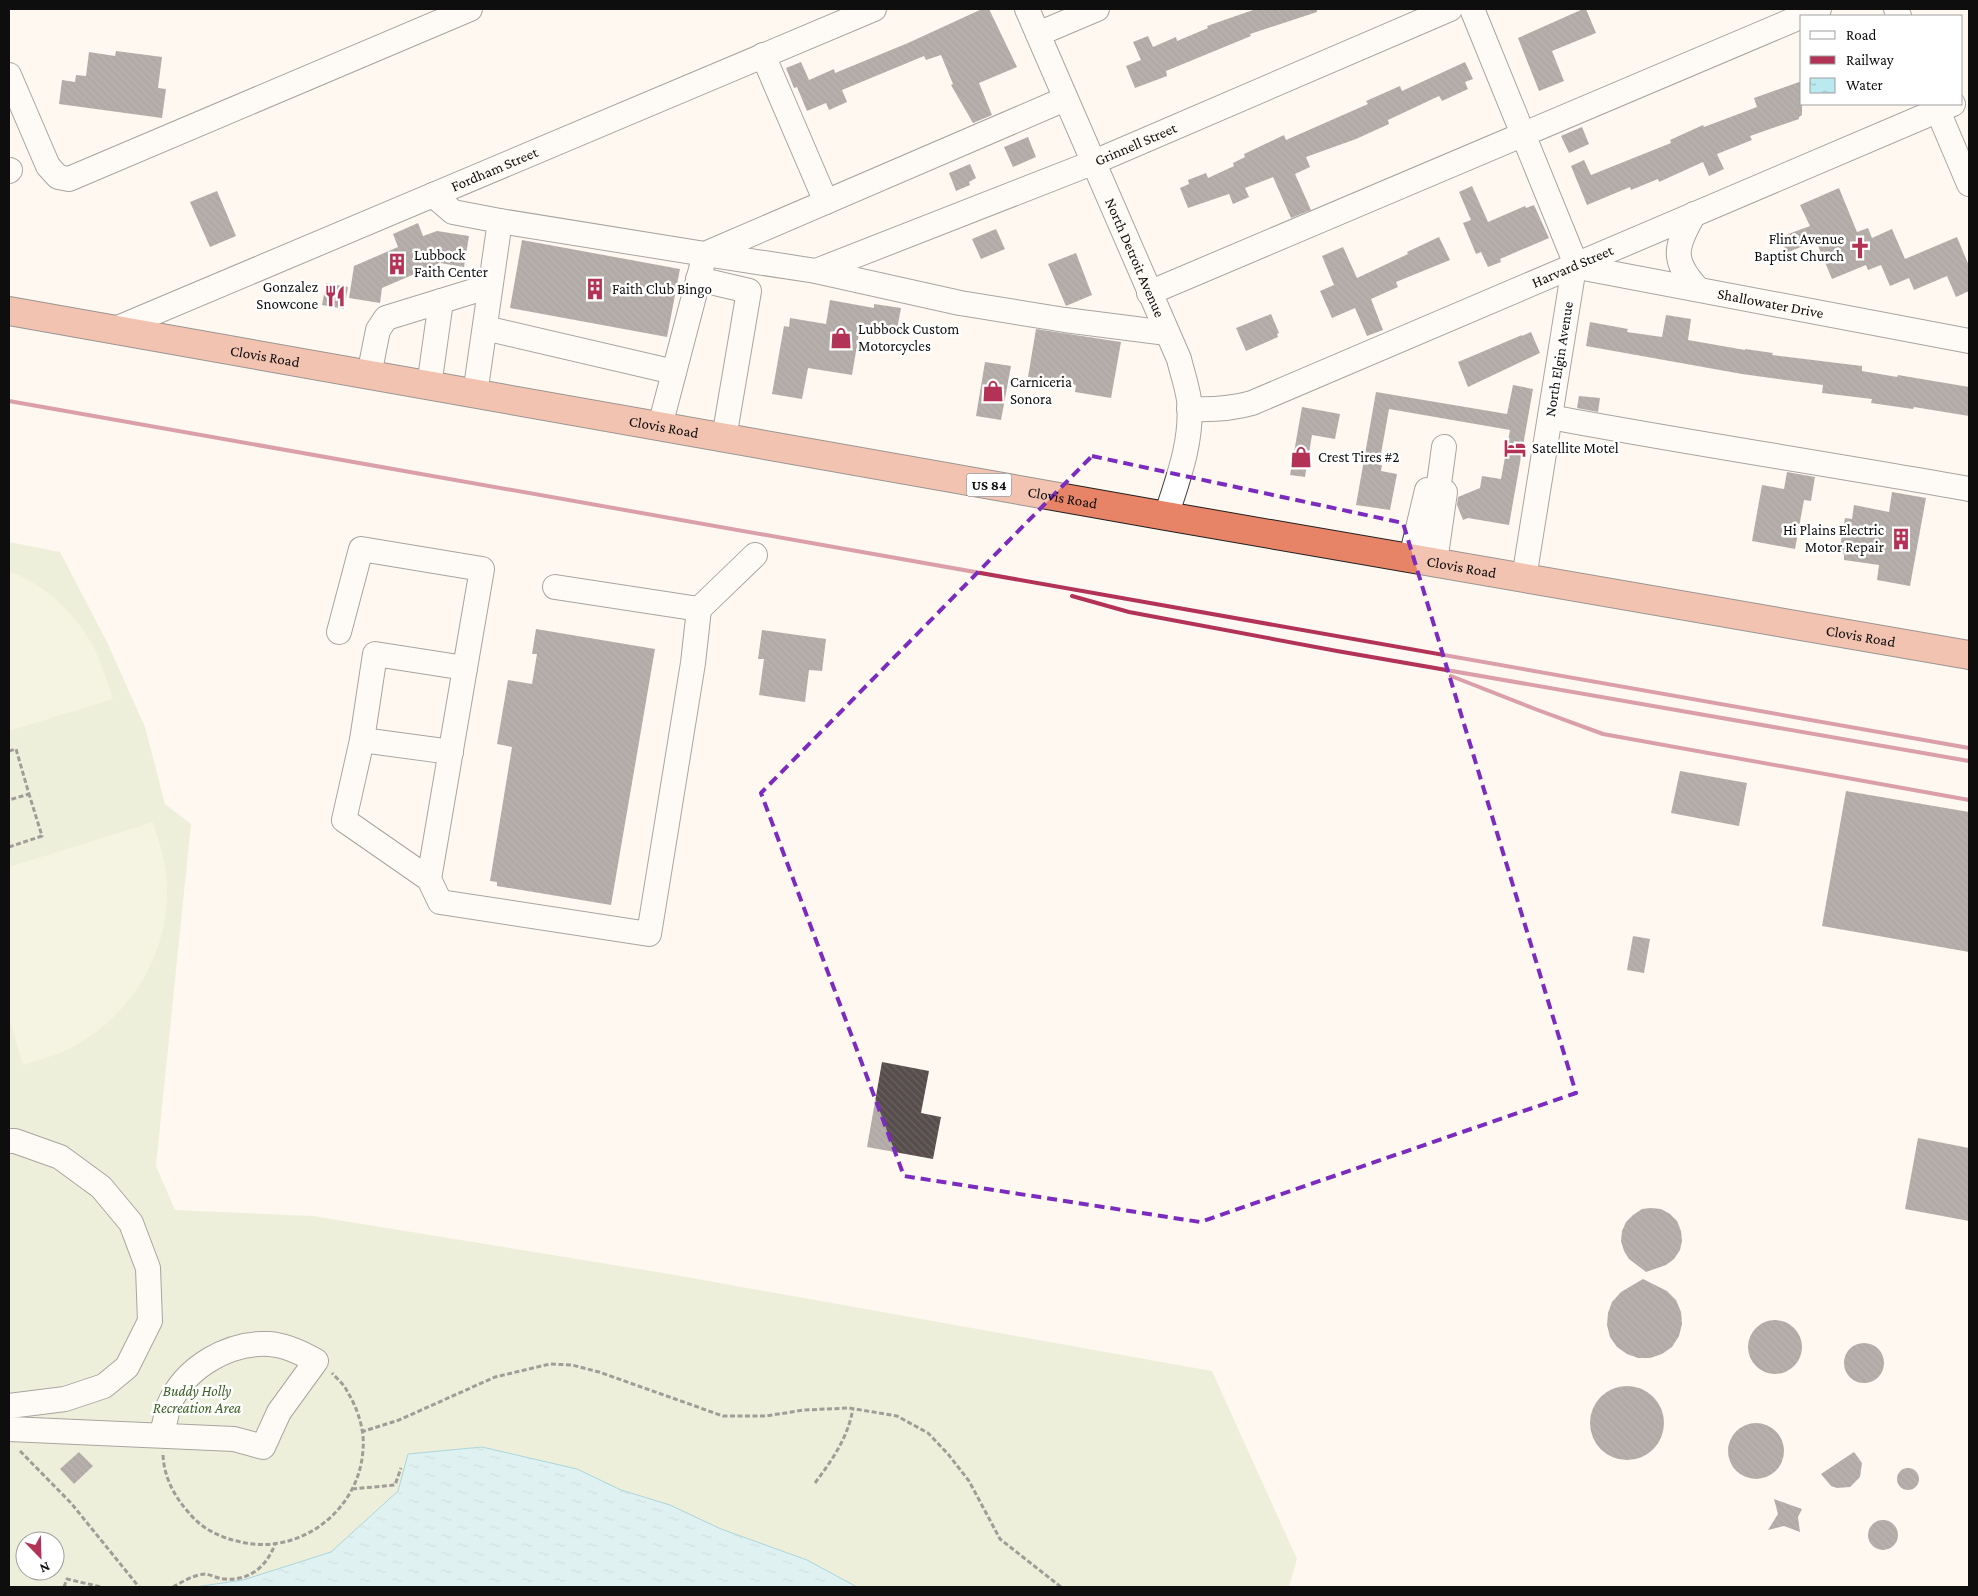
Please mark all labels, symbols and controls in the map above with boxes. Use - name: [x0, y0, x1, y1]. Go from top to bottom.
- legend: [1800, 15, 1963, 105]
- text: Road: [1846, 27, 1877, 43]
- text: Railway: [1846, 52, 1894, 69]
- text: Water: [1846, 77, 1883, 93]
- street label: Grinnell Street: [1092, 119, 1180, 169]
- street label: Fordham Street: [449, 143, 541, 194]
- street label: North Detroit Avenue: [1102, 196, 1168, 320]
- place label: Flint Avenue Baptist Church: [1754, 231, 1844, 265]
- church icon: Flint Avenue Baptist Church: [1847, 235, 1873, 261]
- street label: Harvard Street: [1529, 241, 1617, 291]
- place label: Lubbock Faith Center: [414, 247, 489, 280]
- building icon: Lubbock Faith Center: [384, 251, 410, 277]
- building icon: Faith Club Bingo: [582, 276, 608, 302]
- place label: Gonzalez Snowcone: [256, 279, 318, 312]
- place label: Faith Club Bingo: [612, 281, 712, 298]
- restaurant icon: Gonzalez Snowcone: [322, 283, 348, 309]
- street label: Shallowater Drive: [1716, 286, 1825, 321]
- street label: North Elgin Avenue: [1542, 300, 1577, 418]
- place label: Lubbock Custom Motorcycles: [858, 321, 959, 355]
- shop icon: Lubbock Custom Motorcycles: [828, 325, 854, 351]
- street label: Clovis Road: [229, 342, 301, 370]
- place label: Carniceria Sonora: [1010, 374, 1072, 407]
- shop icon: Carniceria Sonora: [980, 378, 1006, 404]
- street label: Clovis Road: [628, 413, 700, 441]
- hotel icon: Satellite Motel: [1502, 435, 1528, 461]
- place label: Satellite Motel: [1532, 440, 1619, 456]
- shop icon: Crest Tires #2: [1288, 444, 1314, 470]
- place label: Crest Tires #2: [1318, 449, 1399, 465]
- road number: US 84: [966, 474, 1012, 496]
- street label: Clovis Road: [1027, 484, 1099, 512]
- place label: Hi Plains Electric Motor Repair: [1783, 522, 1885, 556]
- building icon: Hi Plains Electric Motor Repair: [1888, 526, 1914, 552]
- street label: Clovis Road: [1426, 553, 1498, 581]
- street label: Clovis Road: [1825, 622, 1897, 650]
- park label: Buddy Holly Recreation Area: [153, 1383, 241, 1416]
- north arrow: [15, 1531, 65, 1581]
- text: N: [37, 1559, 53, 1577]

